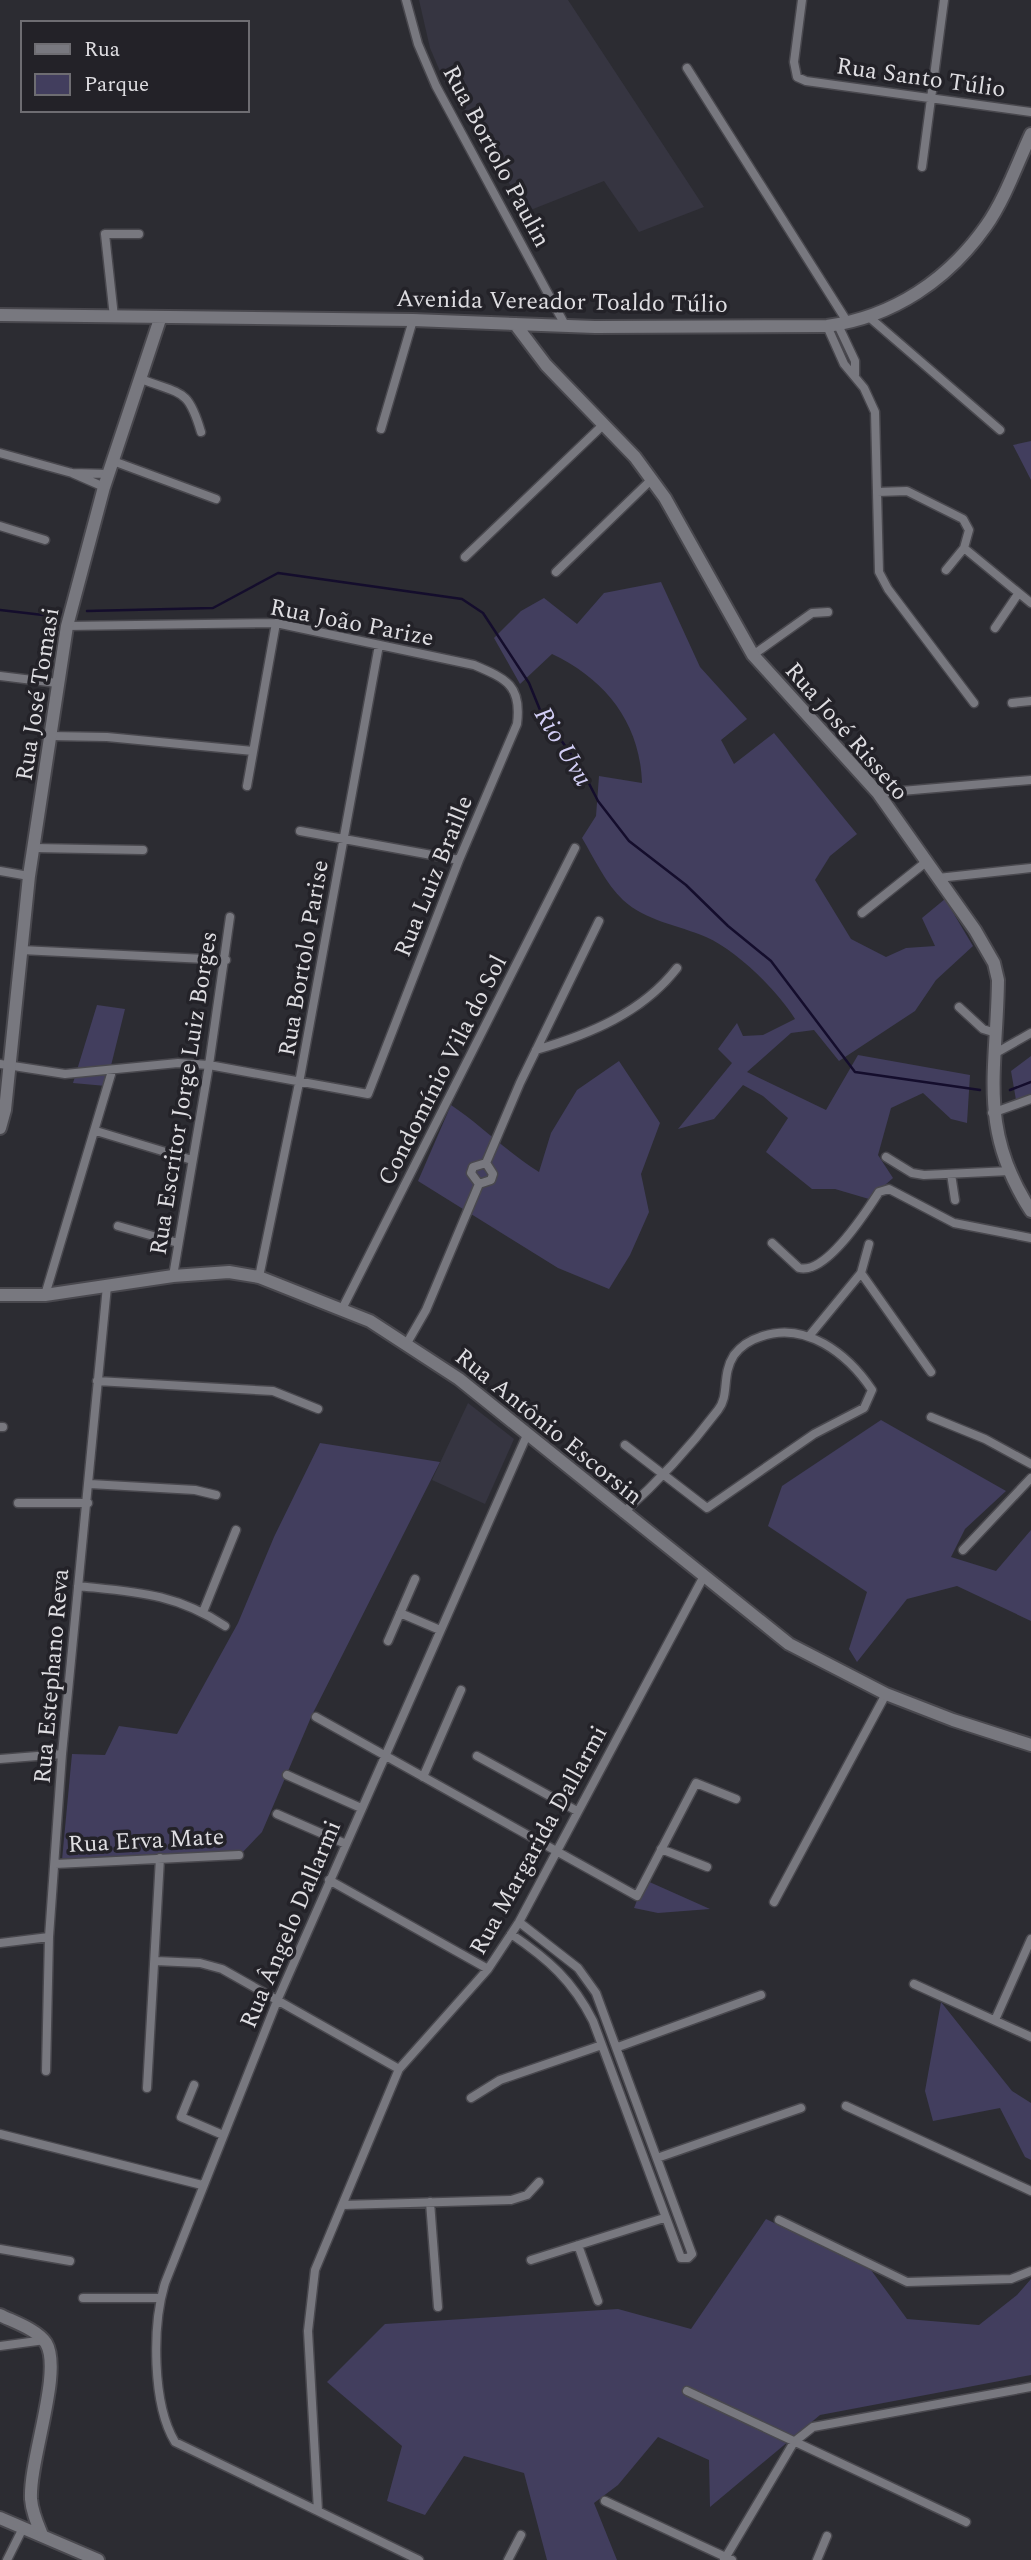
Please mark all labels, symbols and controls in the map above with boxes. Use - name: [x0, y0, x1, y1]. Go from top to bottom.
- legend: [21, 21, 248, 112]
- text: Rua: [84, 34, 121, 66]
- street label: Rua Santo Túlio: [834, 48, 1008, 108]
- street label: Rua Bortolo Paulin: [433, 59, 559, 254]
- text: Parque: [84, 69, 149, 101]
- street label: Avenida Vereador Toaldo Túlio: [396, 281, 728, 323]
- street label: Rua João Parize: [267, 589, 437, 657]
- street label: Rua José Tomasi: [7, 605, 69, 783]
- street label: Rua José Risseto: [776, 654, 917, 809]
- water label: Rio Uvu: [524, 699, 603, 795]
- street label: Rua Luiz Braille: [385, 790, 483, 963]
- street label: Rua Bortolo Parise: [269, 857, 339, 1059]
- street label: Rua Escritor Jorge Luiz Borges: [141, 929, 227, 1258]
- street label: Condomínio Vila do Sol: [369, 949, 517, 1192]
- street label: Rua Antônio Escorsin: [447, 1340, 650, 1514]
- street label: Rua Estephano Reva: [25, 1567, 79, 1785]
- street label: Rua Margarida Dallarmi: [461, 1719, 617, 1962]
- street label: Rua Ângelo Dallarmi: [231, 1815, 351, 2034]
- street label: Rua Erva Mate: [67, 1819, 225, 1863]

